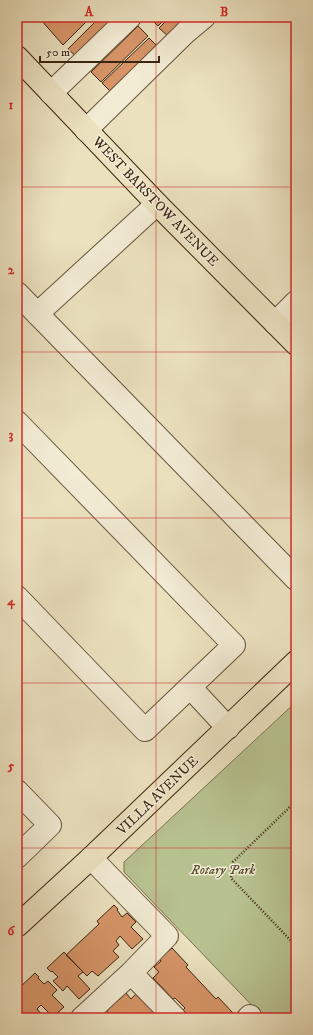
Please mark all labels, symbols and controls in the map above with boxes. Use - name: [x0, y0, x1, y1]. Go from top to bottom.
- text: A: [84, 4, 94, 20]
- text: B: [220, 4, 228, 20]
- scale bar: [40, 38, 159, 64]
- text: 50 m: [46, 45, 70, 60]
- text: 1: [9, 97, 14, 113]
- street label: WEST BARSTOW AVENUE: [88, 132, 222, 271]
- text: 2: [8, 262, 15, 278]
- text: 3: [9, 427, 14, 443]
- text: 4: [6, 593, 15, 610]
- street label: VILLA AVENUE: [112, 752, 202, 840]
- text: 5: [7, 758, 15, 774]
- park label: Rotary Park: [190, 861, 255, 879]
- text: 6: [8, 923, 16, 939]

